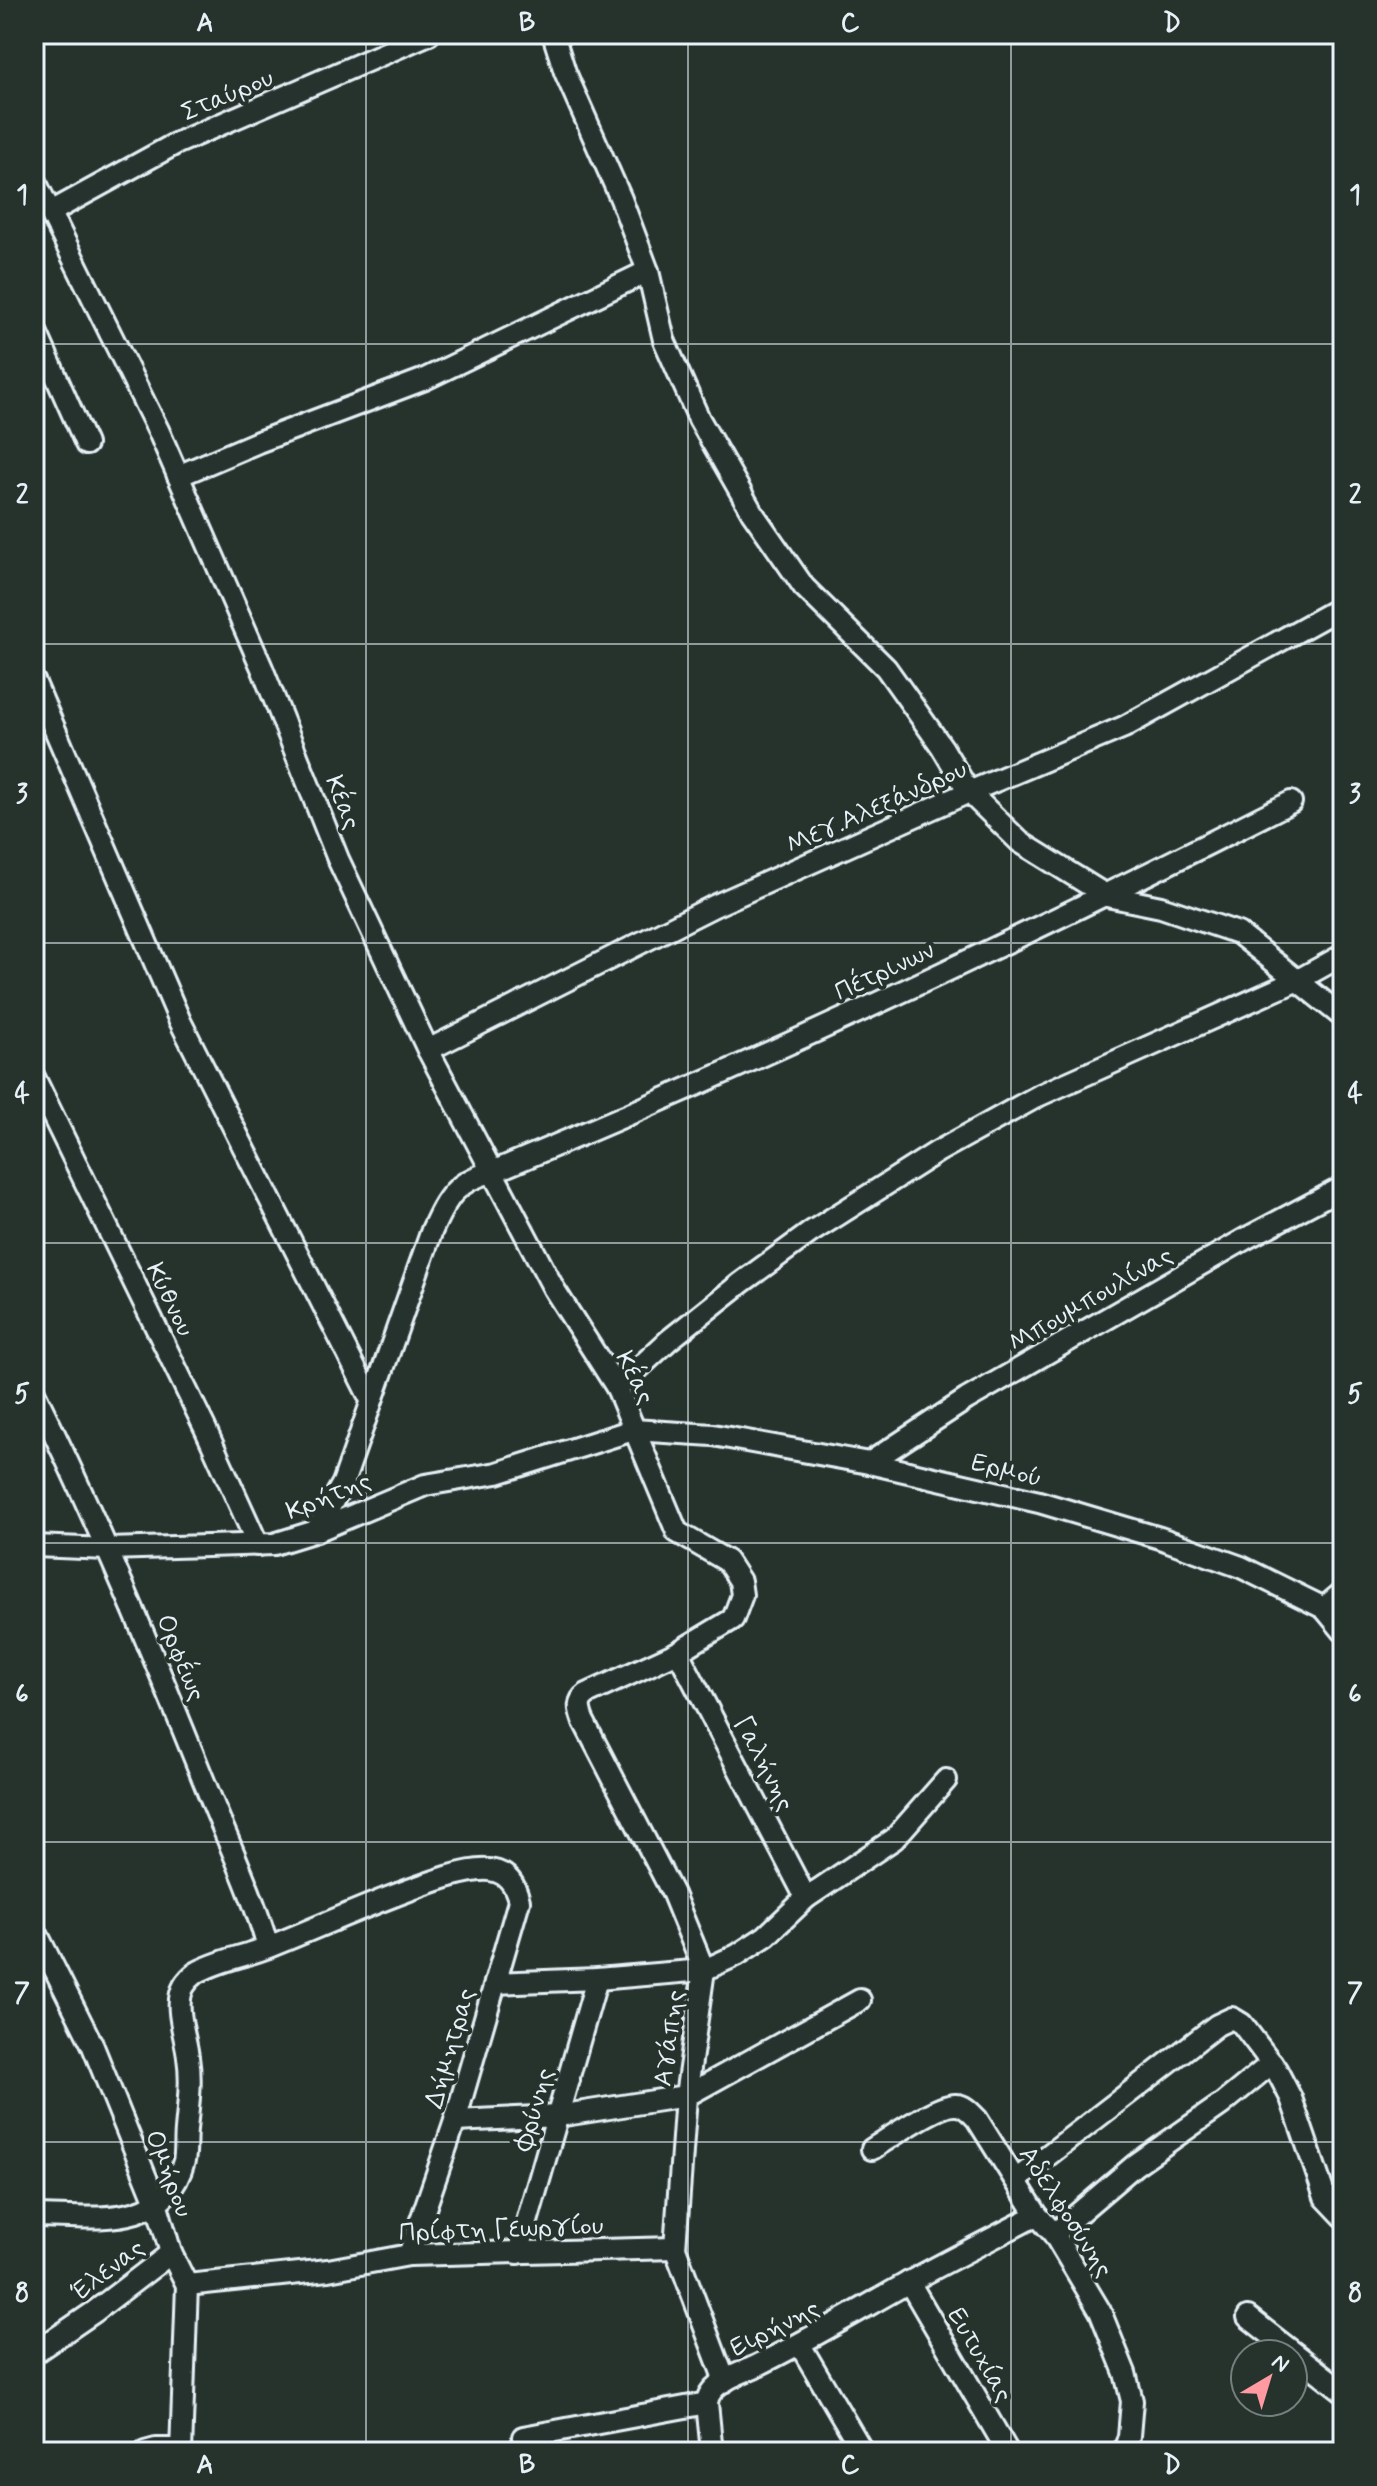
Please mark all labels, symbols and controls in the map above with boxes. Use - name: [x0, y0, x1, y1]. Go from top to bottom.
- text: A: [196, 7, 214, 41]
- text: B: [519, 7, 535, 41]
- text: C: [841, 7, 860, 41]
- text: D: [1163, 7, 1181, 41]
- street label: Σταύρου: [177, 61, 279, 130]
- text: 1: [16, 179, 28, 213]
- text: 1: [1349, 179, 1361, 213]
- text: 2: [16, 479, 29, 513]
- text: 2: [1349, 479, 1362, 513]
- street label: Μεγ.Αλεξάνδρου: [781, 753, 972, 863]
- street label: Κέας: [316, 771, 368, 835]
- text: 3: [16, 778, 28, 812]
- text: 3: [1349, 778, 1361, 812]
- street label: Πέτρινων: [829, 934, 940, 1010]
- text: 4: [14, 1078, 30, 1112]
- text: 4: [1347, 1078, 1363, 1112]
- street label: Μπουμπουλίνας: [1003, 1239, 1179, 1361]
- street label: Κύθνου: [137, 1257, 202, 1343]
- street label: Κέας: [606, 1345, 662, 1410]
- text: 5: [14, 1378, 30, 1412]
- text: 5: [1347, 1378, 1363, 1412]
- street label: Ερμού: [967, 1446, 1046, 1496]
- street label: Κρήτης: [281, 1464, 376, 1529]
- street label: Ορφέως: [147, 1609, 213, 1706]
- text: 6: [15, 1678, 29, 1712]
- text: 6: [1348, 1678, 1362, 1712]
- street label: Γαλήνης: [725, 1711, 802, 1817]
- text: 7: [14, 1977, 30, 2011]
- text: 7: [1347, 1977, 1363, 2011]
- street label: Δήμητρας: [418, 1984, 484, 2113]
- street label: Αγάπης: [646, 1988, 694, 2089]
- street label: Φρύνης: [507, 2064, 563, 2156]
- street label: Ομήρου: [136, 2125, 200, 2222]
- street label: Αδελφοσύνης: [1010, 2140, 1120, 2284]
- street label: Πρίφτη Γεωργίου: [398, 2209, 604, 2251]
- street label: Έλενας: [64, 2232, 152, 2309]
- text: 8: [15, 2277, 29, 2311]
- text: 8: [1348, 2277, 1362, 2311]
- street label: Ειρήνης: [724, 2292, 826, 2366]
- street label: Ευτυχίας: [939, 2301, 1020, 2409]
- north arrow: [1229, 2338, 1309, 2418]
- text: N: [1266, 2348, 1294, 2379]
- text: A: [196, 2449, 214, 2483]
- text: B: [519, 2449, 535, 2483]
- text: C: [841, 2449, 860, 2483]
- text: D: [1163, 2449, 1181, 2483]

